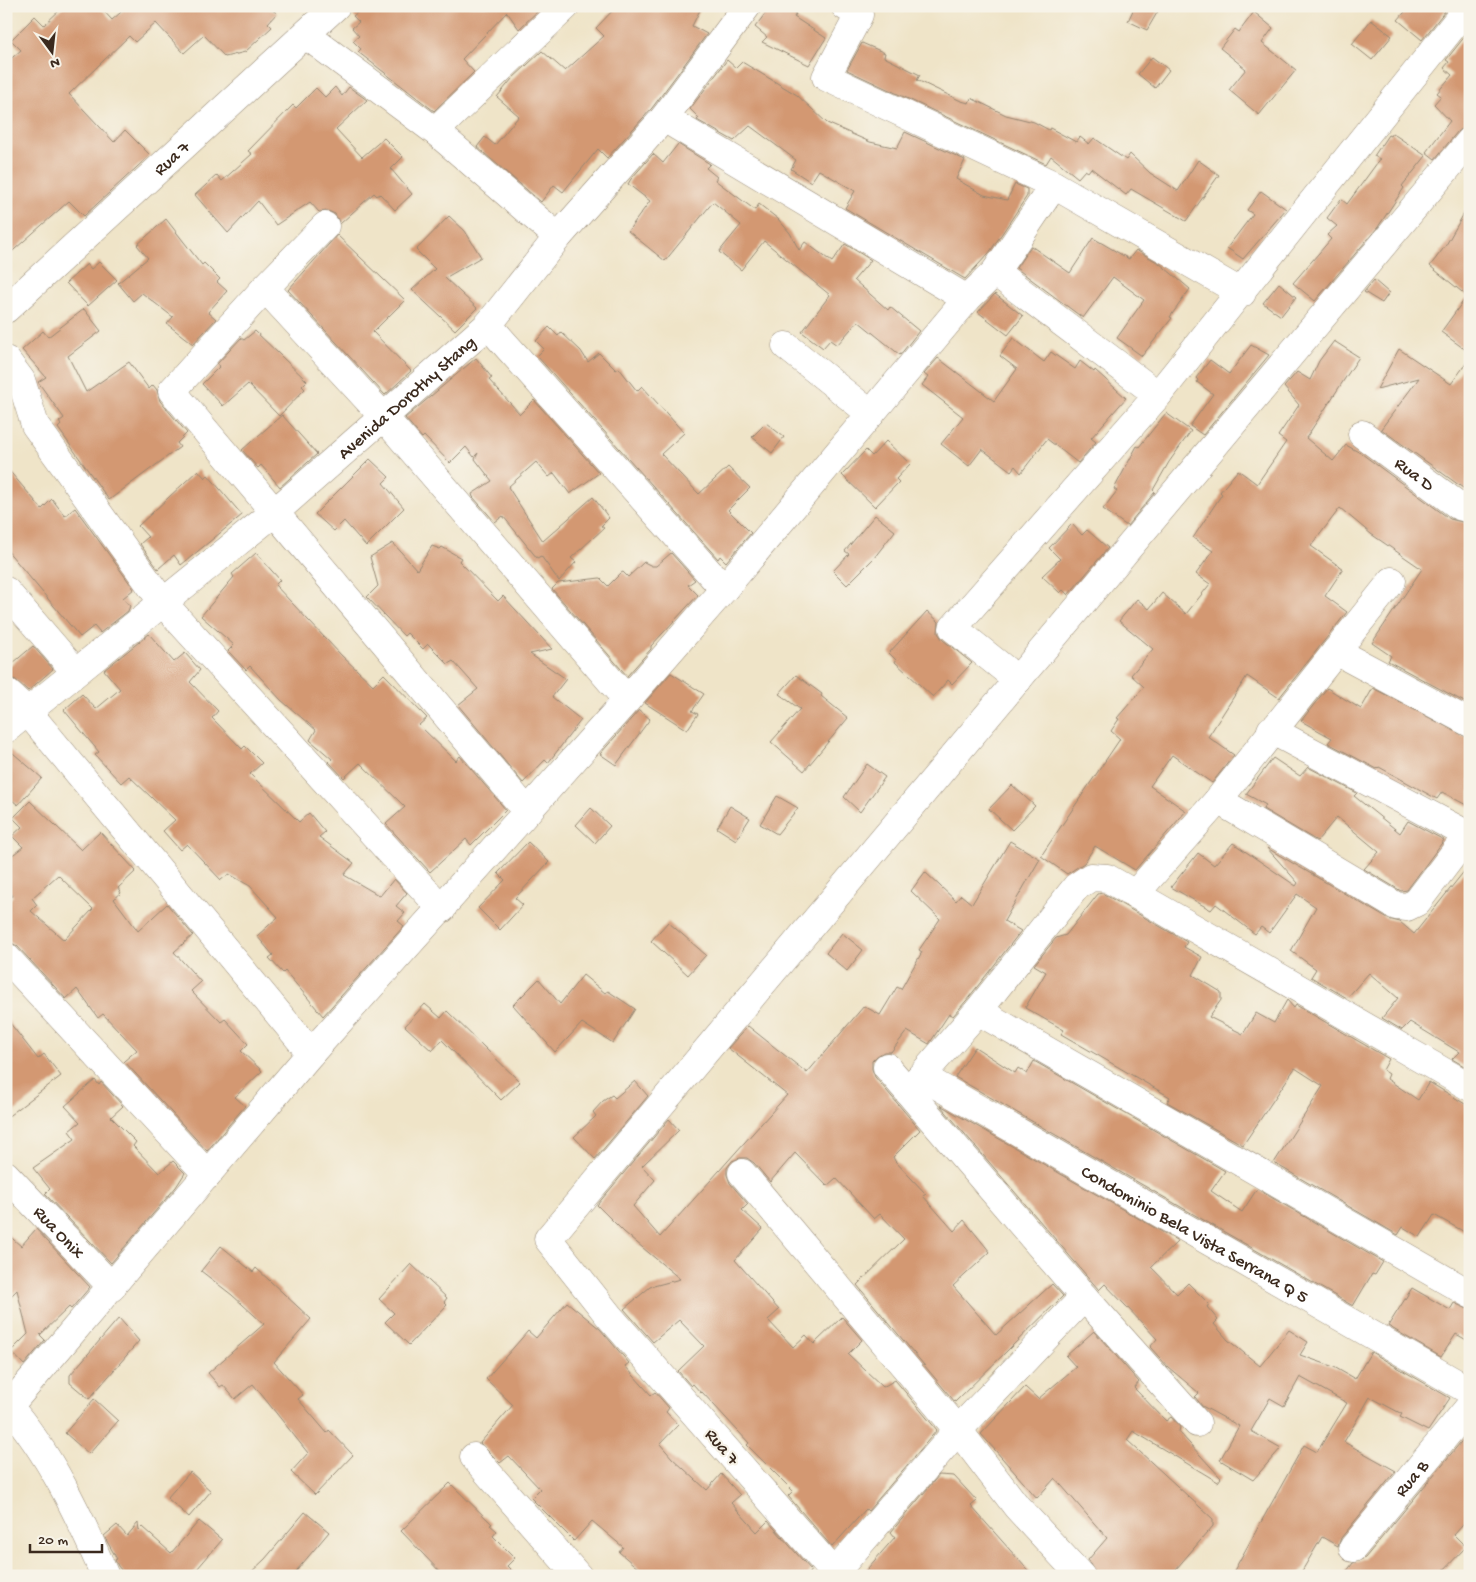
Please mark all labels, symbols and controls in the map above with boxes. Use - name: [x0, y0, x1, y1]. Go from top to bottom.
- north arrow: [28, 28, 78, 78]
- text: N: [48, 53, 61, 72]
- street label: Rua 7: [150, 137, 196, 181]
- street label: Avenida Dorothy Stang: [334, 333, 481, 465]
- street label: Rua D: [1390, 454, 1438, 497]
- street label: Condominio Bela Vista Serrana Q 5: [1077, 1162, 1311, 1309]
- street label: Rua Onix: [28, 1203, 88, 1265]
- street label: Rua 7: [700, 1425, 743, 1471]
- street label: Rua B: [1392, 1456, 1435, 1502]
- scale bar: [30, 1522, 102, 1554]
- text: 20 m: [38, 1532, 68, 1550]

